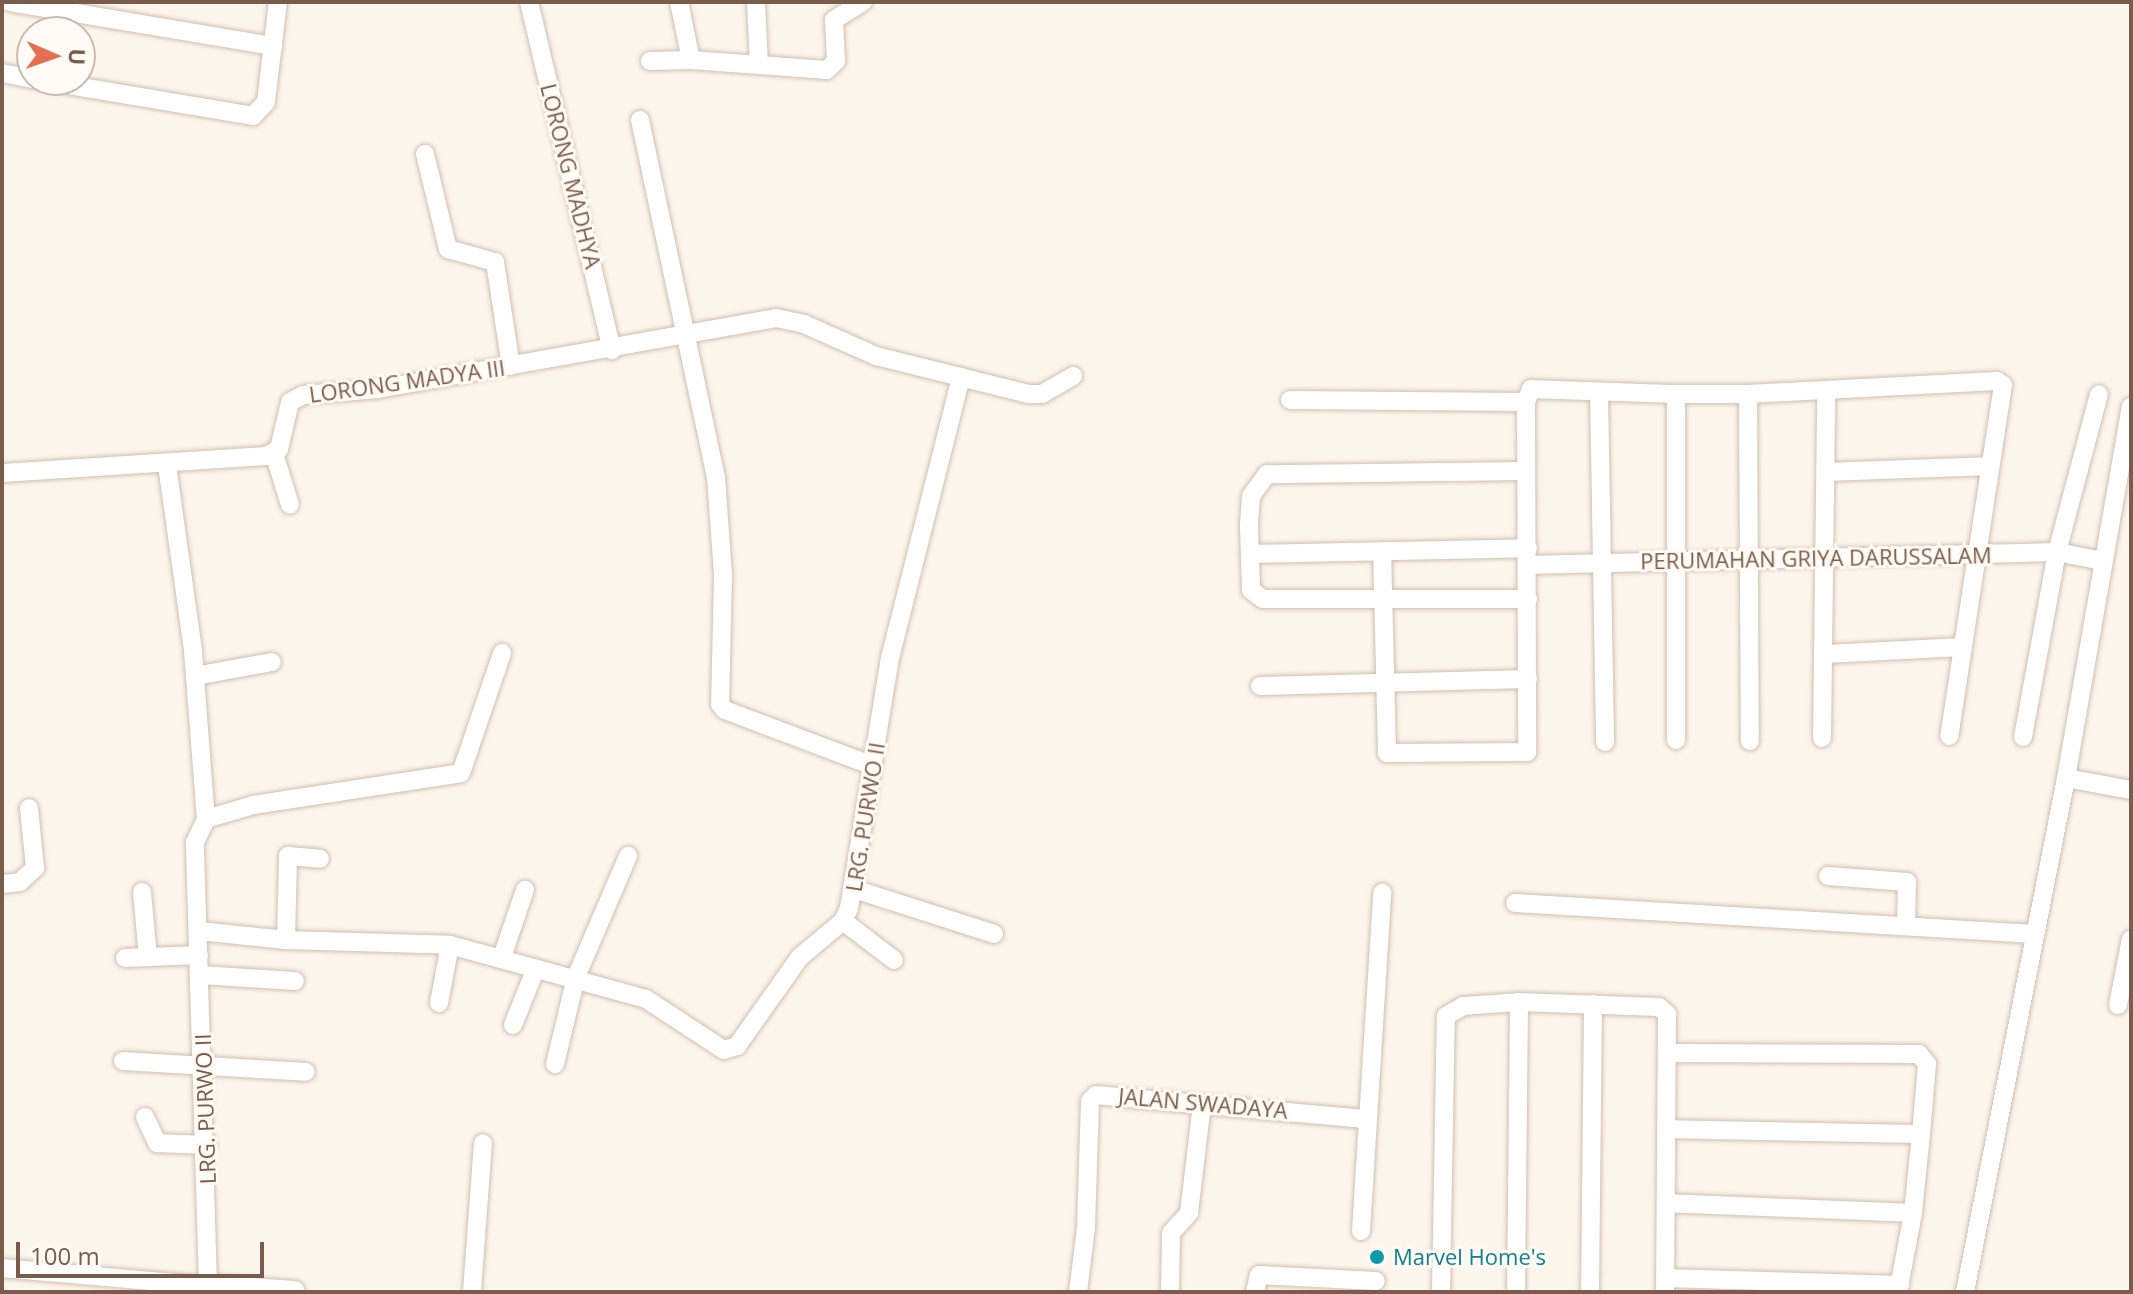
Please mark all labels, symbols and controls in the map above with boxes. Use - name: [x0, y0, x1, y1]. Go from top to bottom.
- north arrow: [16, 16, 96, 96]
- text: U: [63, 48, 93, 66]
- street label: LORONG MADHYA: [535, 81, 607, 271]
- street label: LORONG MADYA III: [307, 354, 507, 408]
- street label: PERUMAHAN GRIYA DARUSSALAM: [1640, 542, 1992, 574]
- street label: LRG. PURWO II: [840, 740, 890, 894]
- street label: LRG. PURWO II: [189, 1033, 221, 1185]
- street label: JALAN SWADAYA: [1117, 1082, 1289, 1124]
- scale bar: [20, 1226, 268, 1276]
- text: 100 m: [30, 1239, 100, 1272]
- place label: Marvel Home's: [1393, 1244, 1546, 1270]
- marker: Marvel Home's: [1368, 1248, 1386, 1266]

